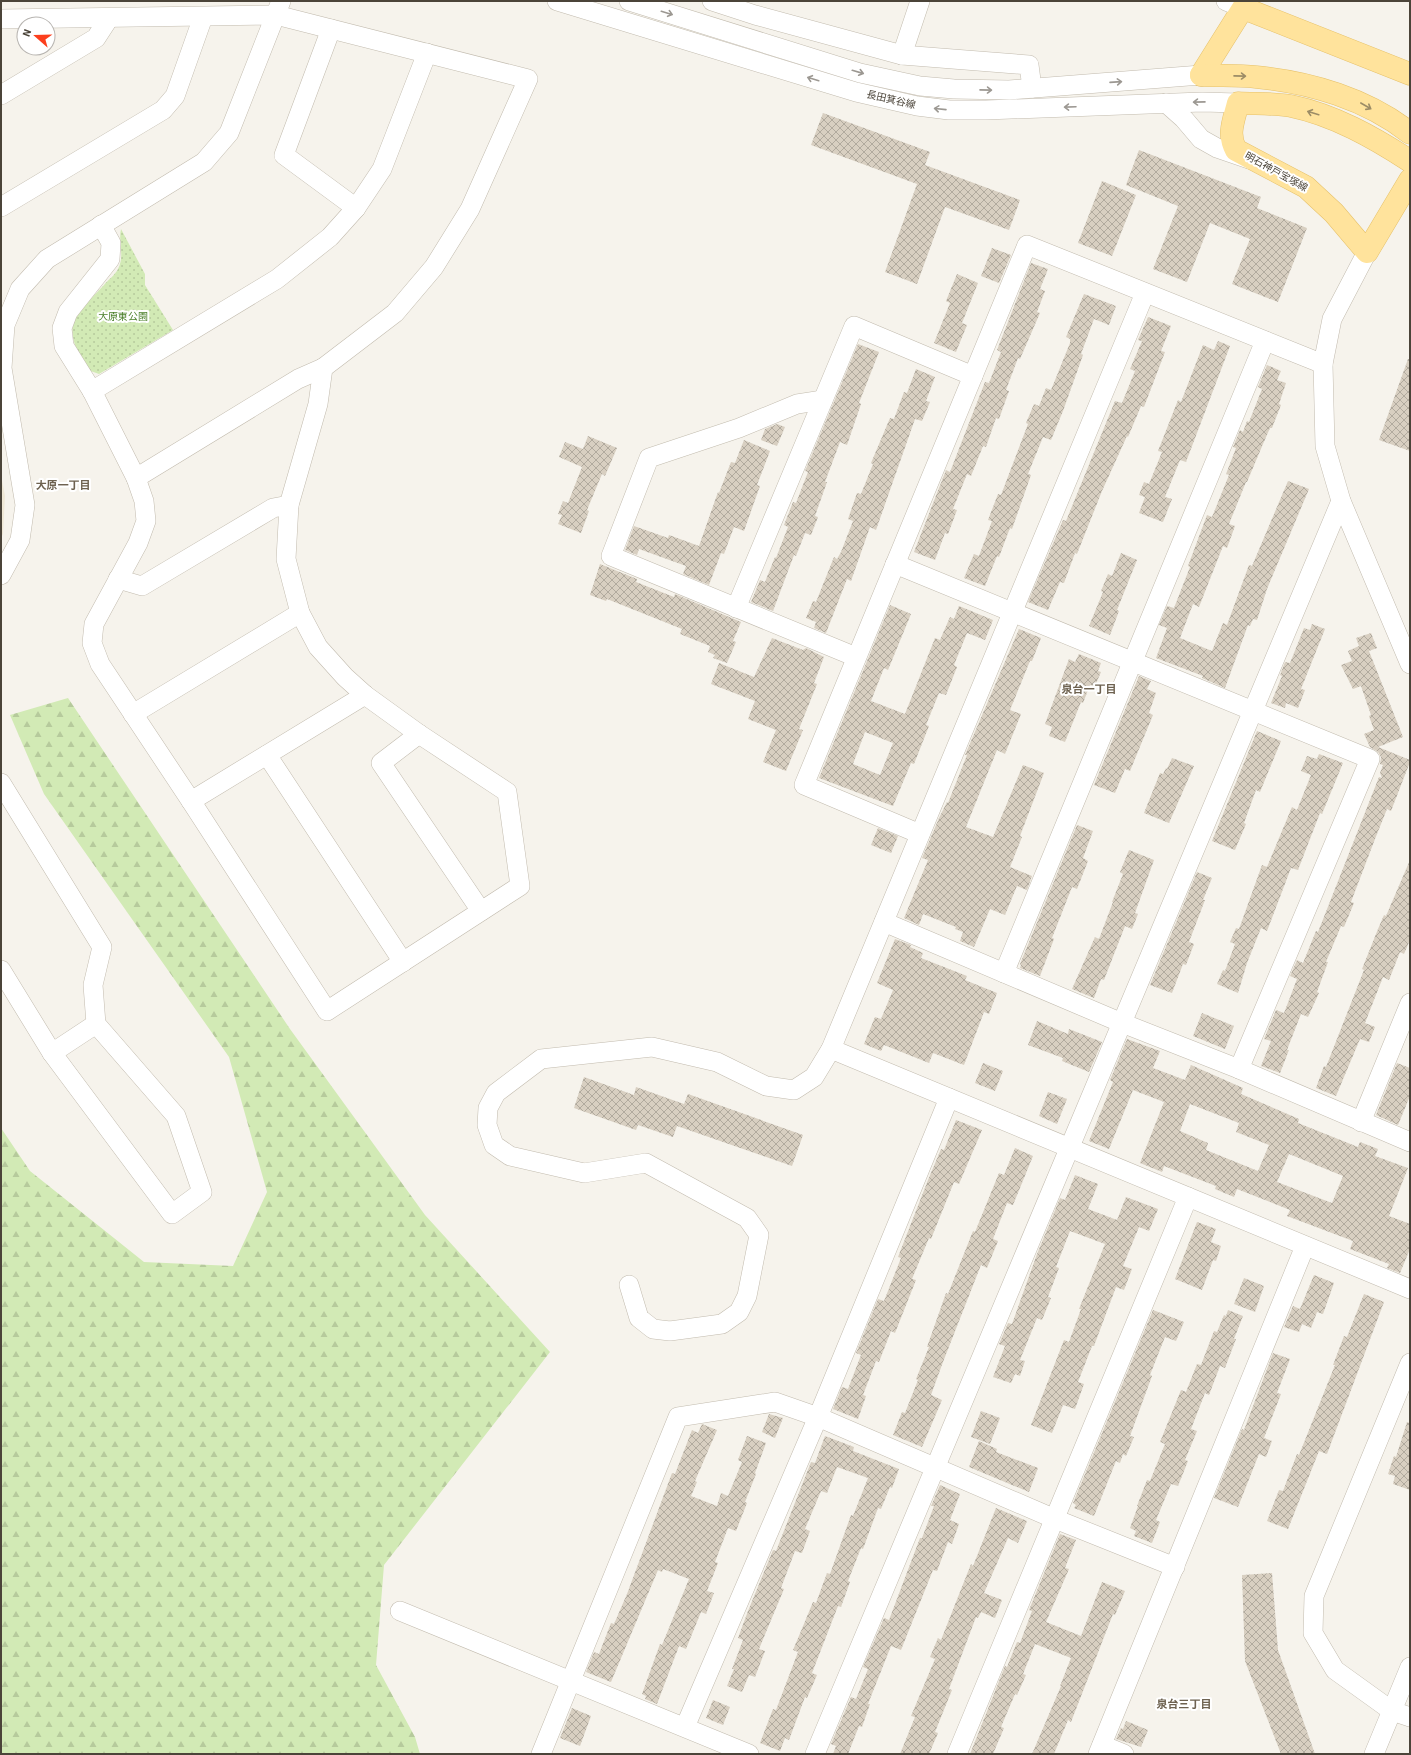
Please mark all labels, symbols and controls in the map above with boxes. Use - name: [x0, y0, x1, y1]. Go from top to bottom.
- one-way arrow: [660, 10, 673, 17]
- north arrow: [16, 16, 56, 56]
- text: N: [19, 27, 35, 39]
- one-way arrow: [851, 69, 864, 76]
- one-way arrow: [1233, 72, 1246, 80]
- one-way arrow: [807, 75, 820, 82]
- one-way arrow: [1109, 78, 1122, 85]
- one-way arrow: [979, 86, 992, 94]
- street label: 長田箕谷線: [865, 88, 917, 112]
- one-way arrow: [1193, 99, 1206, 106]
- one-way arrow: [1359, 102, 1371, 110]
- one-way arrow: [1064, 103, 1077, 110]
- one-way arrow: [934, 105, 947, 112]
- one-way arrow: [1306, 109, 1319, 116]
- street label: 明石神戸宝塚線: [1242, 149, 1310, 195]
- park label: 大原東公園: [98, 310, 148, 324]
- district label: 大原一丁目: [36, 478, 91, 493]
- district label: 泉台一丁目: [1062, 682, 1117, 697]
- district label: 泉台三丁目: [1157, 1697, 1212, 1712]

